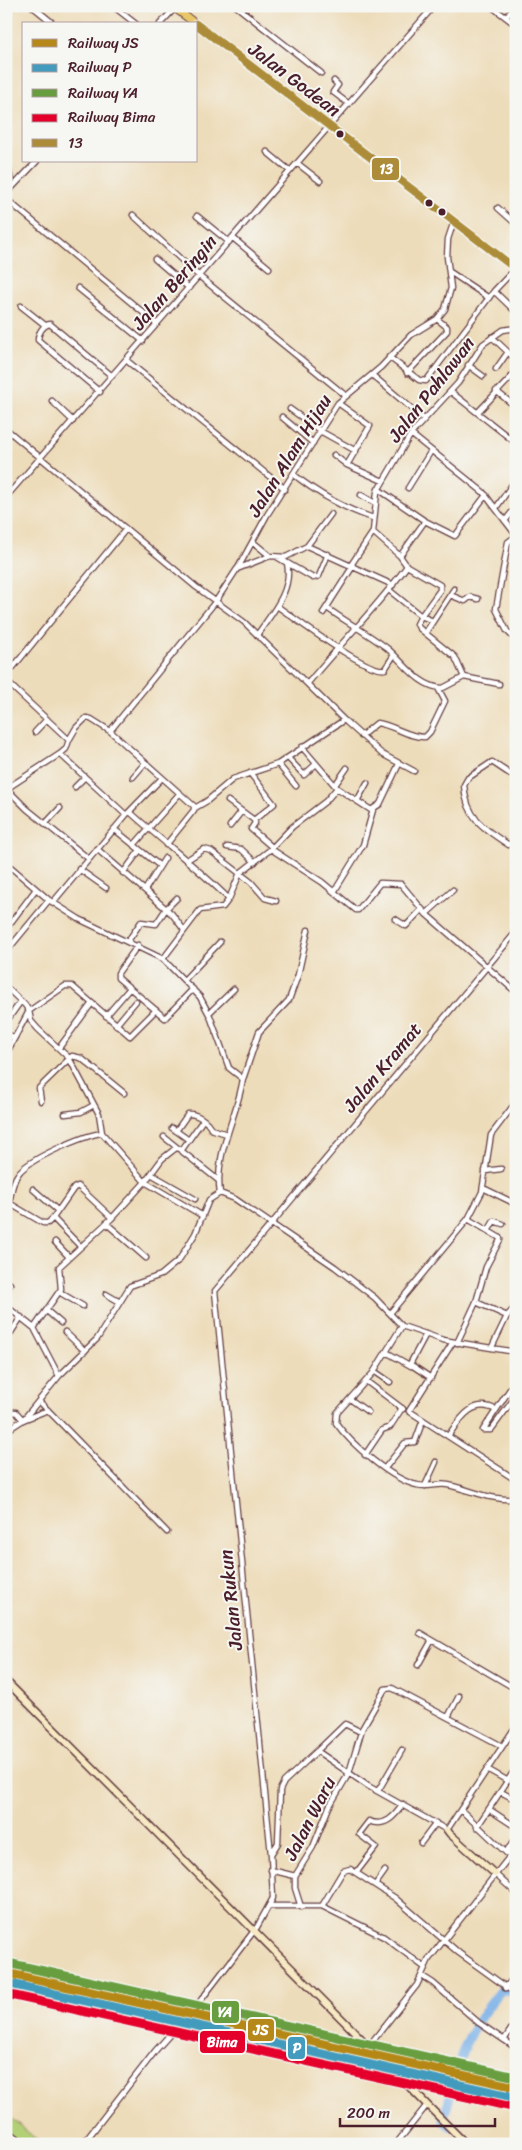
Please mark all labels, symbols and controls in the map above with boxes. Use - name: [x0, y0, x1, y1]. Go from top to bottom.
- legend: [22, 22, 198, 162]
- text: Railway JS: [68, 30, 140, 56]
- street label: Jalan Godean: [240, 33, 348, 125]
- text: Railway P: [68, 54, 132, 80]
- text: Railway YA: [68, 80, 138, 106]
- text: Railway Bima: [68, 104, 156, 130]
- unlabelled marker: [335, 129, 345, 139]
- text: 13: [68, 130, 83, 156]
- line badge: 13: [371, 157, 400, 181]
- text: 13: [379, 157, 393, 182]
- unlabelled marker: [424, 198, 434, 208]
- unlabelled marker: [437, 207, 447, 217]
- street label: Jalan Beringin: [122, 227, 226, 339]
- street label: Jalan Pahlawan: [379, 329, 484, 450]
- street label: Jalan Alam Hijau: [238, 387, 341, 524]
- street label: Jalan Kramat: [334, 1015, 430, 1121]
- street label: Jalan Rukun: [209, 1548, 252, 1653]
- street label: Jalan Waru: [274, 1770, 345, 1867]
- line badge: YA: [211, 2000, 240, 2024]
- text: YA: [218, 2000, 232, 2025]
- line badge: JS: [247, 2018, 275, 2042]
- text: JS: [252, 2018, 269, 2043]
- line badge: Bima: [199, 2030, 246, 2054]
- text: Bima: [207, 2030, 238, 2055]
- line badge: P: [287, 2036, 306, 2060]
- text: P: [293, 2036, 302, 2061]
- scale bar: [340, 2095, 494, 2127]
- text: 200 m: [347, 2100, 391, 2126]

